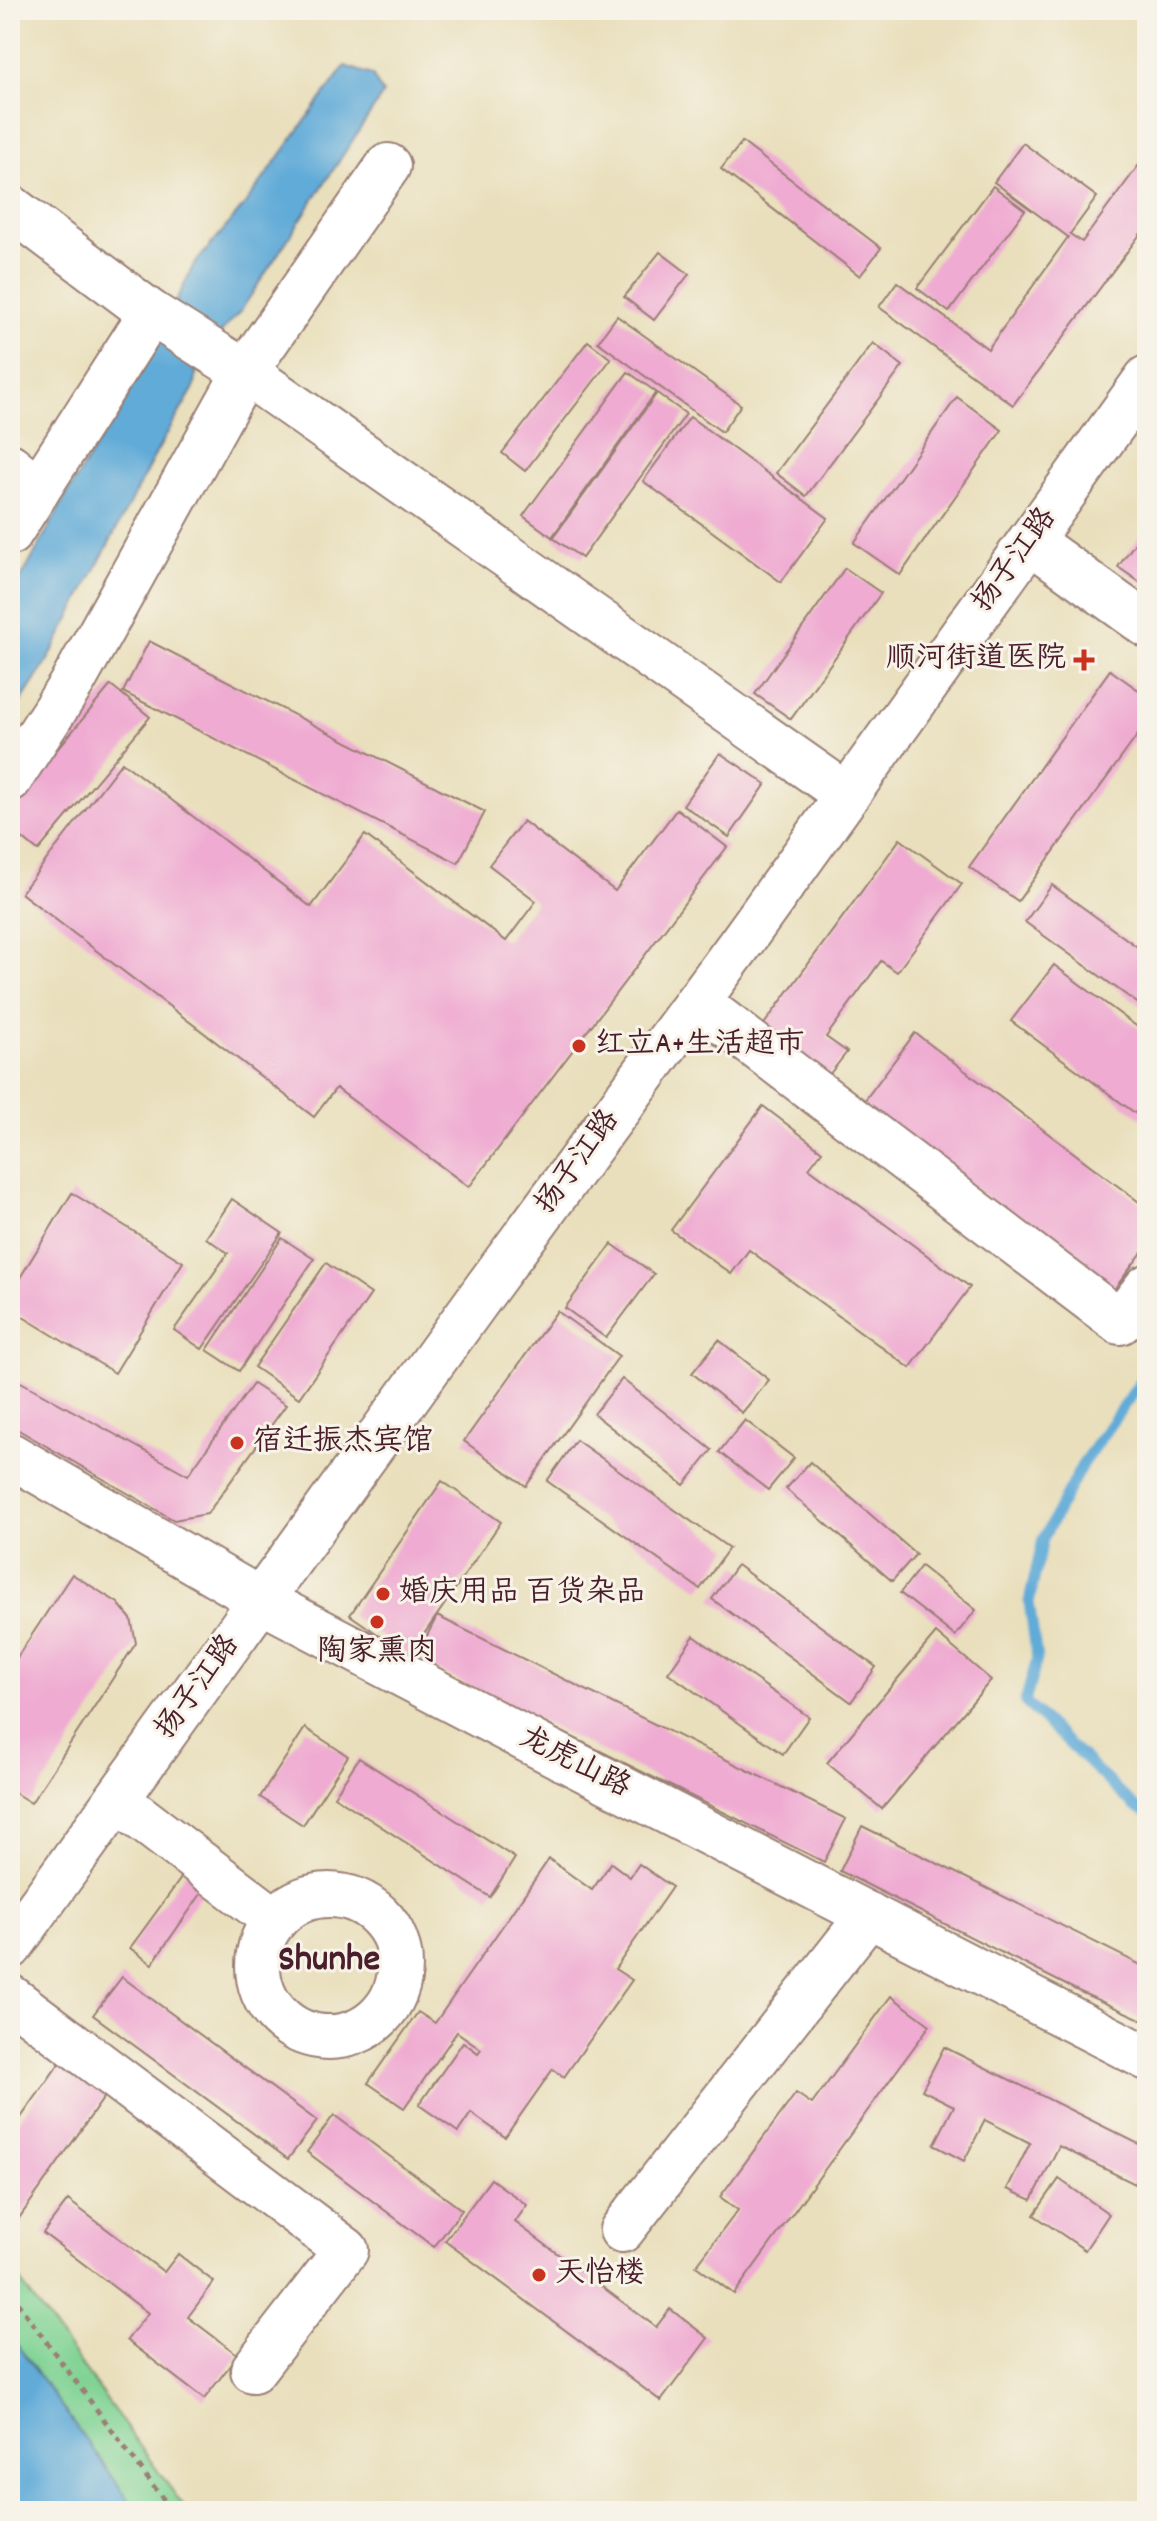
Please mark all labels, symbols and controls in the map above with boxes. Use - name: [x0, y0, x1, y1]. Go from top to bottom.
- street label: 扬子江路: [963, 500, 1069, 622]
- place label: 顺河街道医院: [886, 639, 1066, 682]
- marker: 顺河街道医院: [1073, 649, 1095, 671]
- place label: 红立A+生活超市: [595, 1025, 805, 1068]
- marker: 红立A+生活超市: [570, 1037, 588, 1055]
- street label: 扬子江路: [526, 1102, 632, 1224]
- place label: 宿迁振杰宾馆: [253, 1422, 433, 1465]
- marker: 宿迁振杰宾馆: [228, 1434, 246, 1452]
- place label: 婚庆用品 百货杂品: [399, 1573, 646, 1616]
- marker: 婚庆用品 百货杂品: [374, 1585, 392, 1603]
- marker: 陶家熏肉: [368, 1613, 386, 1631]
- street label: 扬子江路: [146, 1627, 252, 1749]
- place label: 陶家熏肉: [317, 1632, 437, 1675]
- street label: 龙虎山路: [511, 1718, 637, 1810]
- district label: Shunhe: [278, 1934, 380, 1989]
- place label: 天怡楼: [555, 2254, 645, 2297]
- marker: 天怡楼: [530, 2266, 548, 2284]

